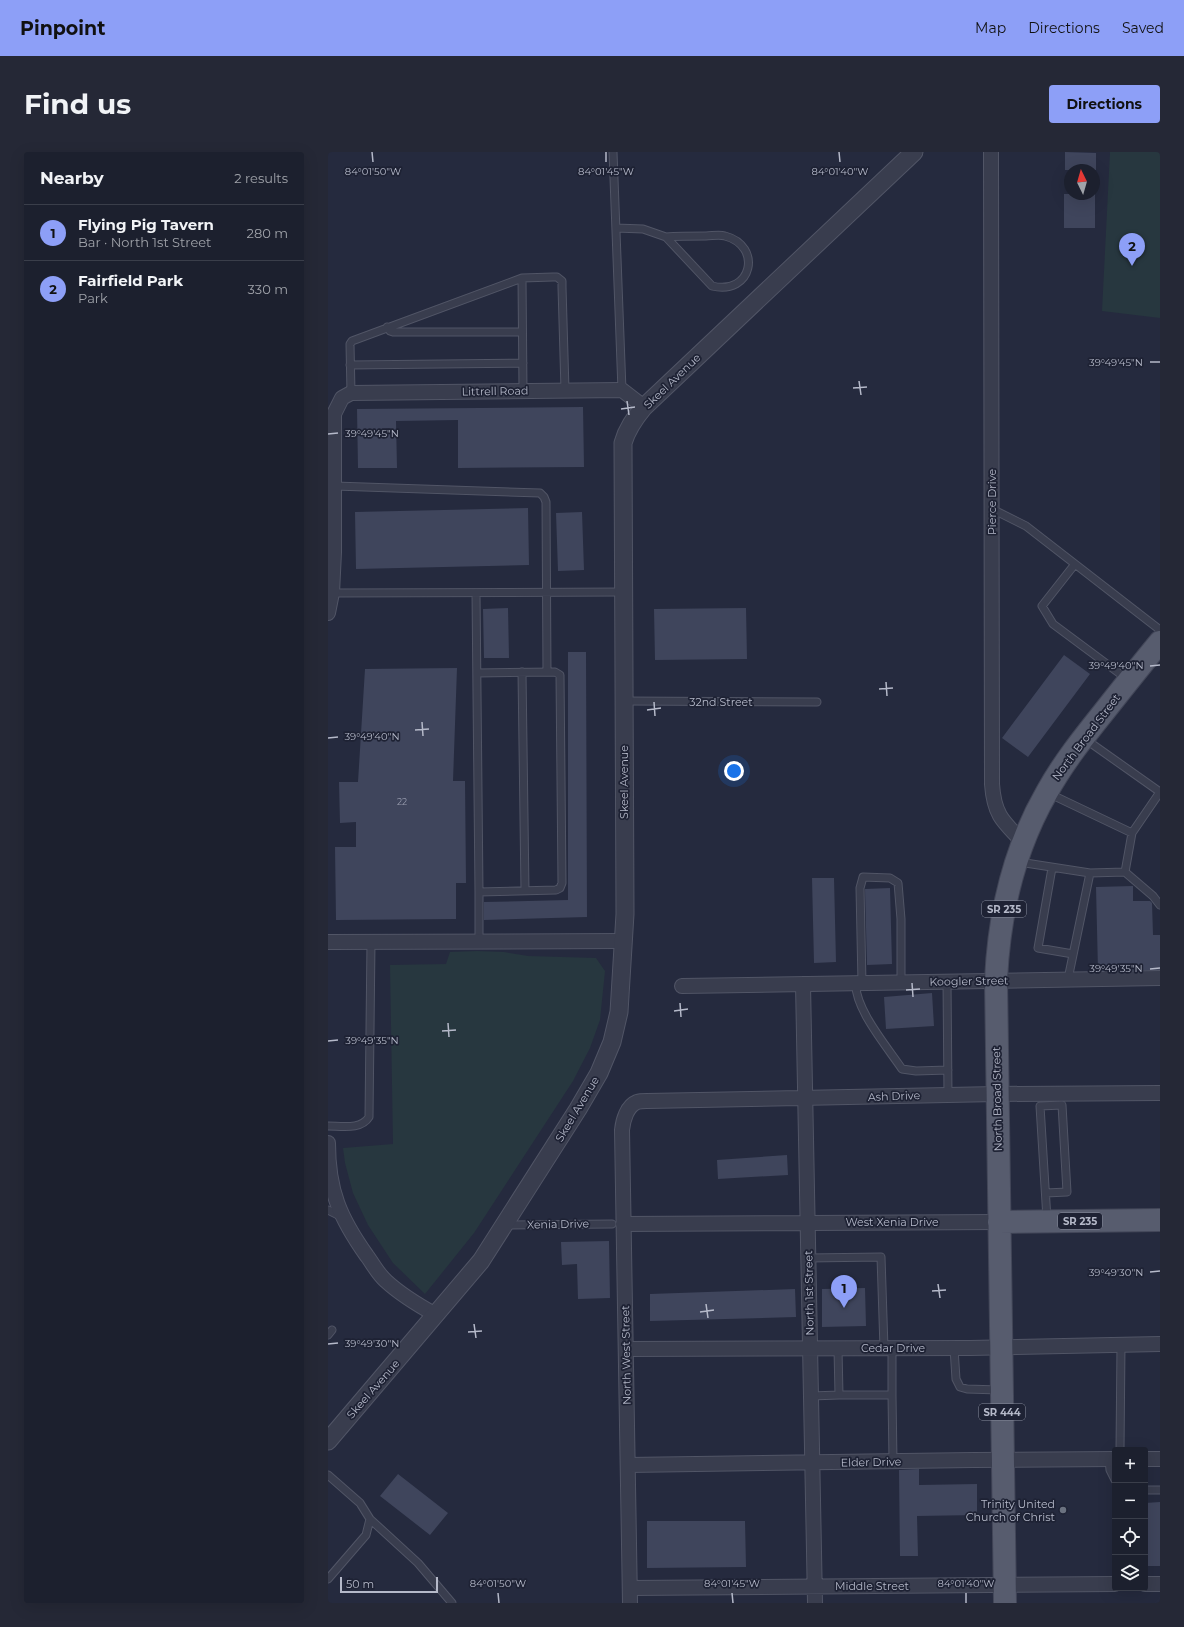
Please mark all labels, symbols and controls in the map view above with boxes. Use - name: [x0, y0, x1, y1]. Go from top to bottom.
- text: Pinpoint: [20, 17, 105, 40]
- text: Map: [975, 19, 1006, 37]
- text: Directions: [1028, 19, 1100, 37]
- text: Saved: [1122, 19, 1164, 37]
- button: Directions: [1049, 85, 1160, 123]
- text: Find us: [24, 87, 131, 121]
- north arrow: [1064, 164, 1100, 200]
- text: 84°01'50"W: [345, 165, 401, 178]
- text: 84°01'45"W: [578, 165, 634, 178]
- text: 84°01'40"W: [812, 165, 868, 178]
- text: Nearby: [40, 168, 104, 188]
- text: 2 results: [234, 170, 288, 186]
- text: Flying Pig Tavern: [78, 215, 214, 234]
- text: 1: [50, 225, 56, 241]
- text: 280 m: [247, 225, 288, 241]
- pin: 2: [1119, 233, 1145, 266]
- text: Bar · North 1st Street: [78, 234, 211, 250]
- text: Fairfield Park: [78, 271, 183, 290]
- text: 2: [49, 281, 57, 297]
- text: 330 m: [248, 281, 288, 297]
- text: Park: [78, 290, 108, 306]
- street label: Skeel Avenue: [641, 350, 704, 412]
- text: 39°49'45"N: [1089, 356, 1143, 369]
- street label: Littrell Road: [462, 383, 528, 399]
- text: 39°49'45"N: [345, 427, 399, 440]
- street label: Pierce Drive: [985, 469, 999, 535]
- text: 39°49'40"N: [1088, 659, 1144, 672]
- street label: North Broad Street: [1049, 691, 1123, 783]
- street label: 32nd Street: [689, 695, 753, 709]
- text: 39°49'40"N: [344, 730, 400, 743]
- street label: Skeel Avenue: [617, 745, 631, 819]
- your location: [724, 761, 744, 781]
- house number: 22: [397, 796, 407, 807]
- road number: SR 235: [982, 901, 1026, 917]
- text: 39°49'35"N: [1089, 962, 1143, 975]
- street label: Koogler Street: [929, 973, 1009, 989]
- text: 39°49'35"N: [345, 1034, 399, 1047]
- street label: North Broad Street: [989, 1046, 1005, 1151]
- street label: Skeel Avenue: [552, 1073, 602, 1144]
- street label: Ash Drive: [868, 1088, 921, 1104]
- road number: SR 235: [1058, 1213, 1102, 1229]
- street label: West Xenia Drive: [845, 1215, 939, 1229]
- street label: Xenia Drive: [527, 1216, 590, 1232]
- street label: North 1st Street: [801, 1250, 817, 1336]
- text: 39°49'30"N: [1089, 1266, 1143, 1279]
- pin: 1: [831, 1275, 857, 1308]
- street label: North West Street: [618, 1305, 634, 1405]
- text: 39°49'30"N: [345, 1337, 399, 1350]
- street label: Cedar Drive: [861, 1341, 925, 1355]
- street label: Skeel Avenue: [344, 1356, 403, 1421]
- road number: SR 444: [979, 1404, 1025, 1420]
- map controls: [1112, 1447, 1148, 1591]
- button: +: [1112, 1447, 1148, 1483]
- street label: Elder Drive: [841, 1454, 902, 1470]
- button: −: [1112, 1483, 1148, 1519]
- place label: Trinity United Church of Christ: [966, 1497, 1056, 1524]
- marker: Trinity United Church of Christ: [1058, 1505, 1068, 1515]
- button: locate: [1112, 1519, 1148, 1555]
- button: layers: [1112, 1555, 1148, 1591]
- scale bar: [340, 1575, 438, 1594]
- text: 50 m: [346, 1577, 374, 1591]
- text: 84°01'50"W: [470, 1577, 526, 1590]
- text: 84°01'45"W: [704, 1577, 760, 1590]
- text: 84°01'40"W: [938, 1577, 994, 1590]
- street label: Middle Street: [835, 1579, 910, 1593]

